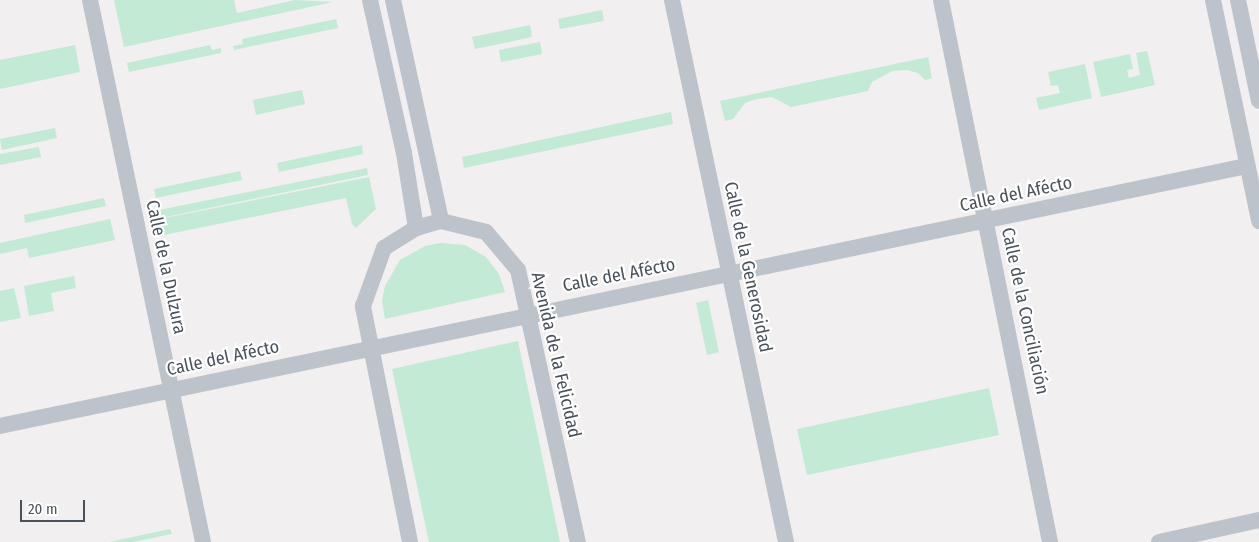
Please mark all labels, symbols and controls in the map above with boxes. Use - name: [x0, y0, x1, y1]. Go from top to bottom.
- street label: Calle del Afécto: [958, 172, 1074, 216]
- street label: Calle de la Generosidad: [719, 180, 777, 354]
- street label: Calle de la Dulzura: [141, 198, 191, 336]
- street label: Calle de la Conciliación: [997, 226, 1053, 396]
- street label: Calle del Afécto: [561, 254, 677, 296]
- street label: Avenida de la Felicidad: [526, 270, 586, 440]
- street label: Calle del Afécto: [165, 336, 281, 380]
- scale bar: [22, 490, 88, 522]
- text: 20 m: [28, 500, 58, 518]

